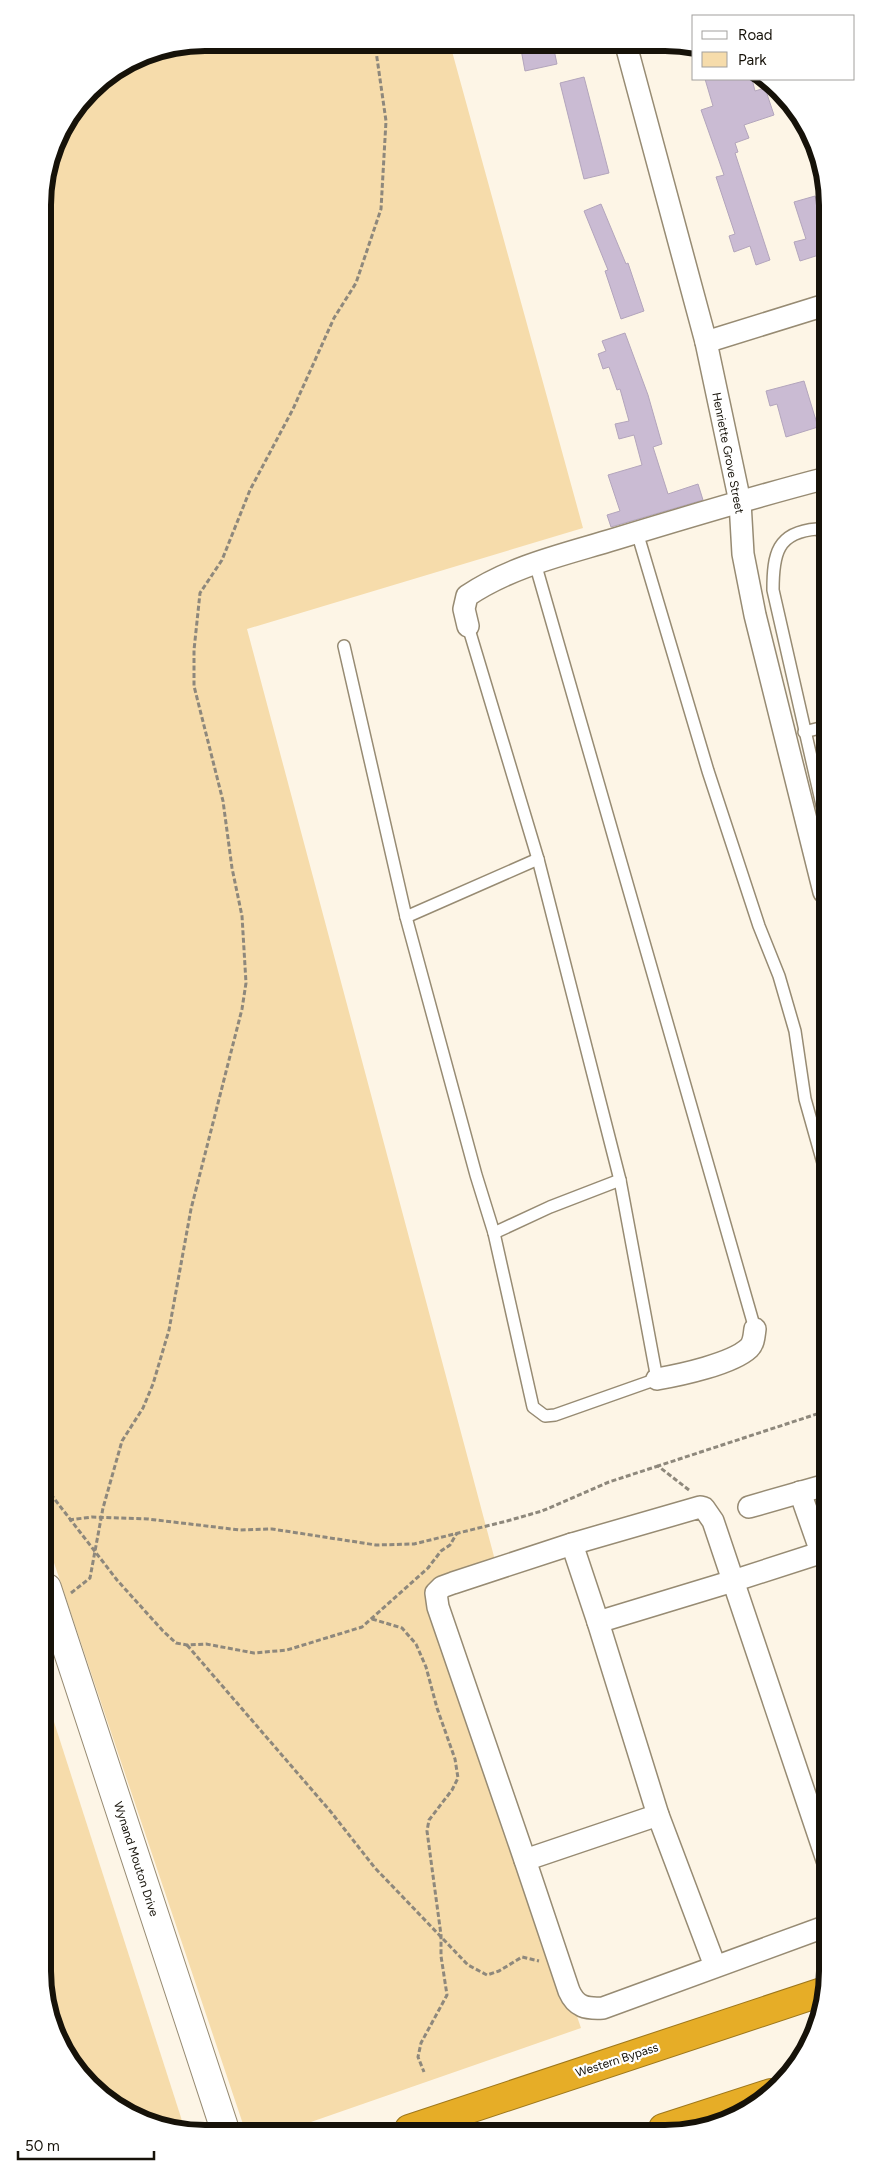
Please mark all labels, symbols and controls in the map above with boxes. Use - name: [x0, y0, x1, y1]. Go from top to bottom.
- legend: [692, 15, 855, 80]
- text: Road: [738, 26, 773, 44]
- text: Park: [738, 51, 767, 69]
- street label: Henriette Grove Street: [709, 391, 747, 515]
- street label: Wynand Mouton Drive: [111, 1800, 161, 1919]
- street label: Western Bypass: [574, 2040, 660, 2080]
- scale bar: [18, 2128, 154, 2160]
- text: 50 m: [25, 2137, 60, 2155]

